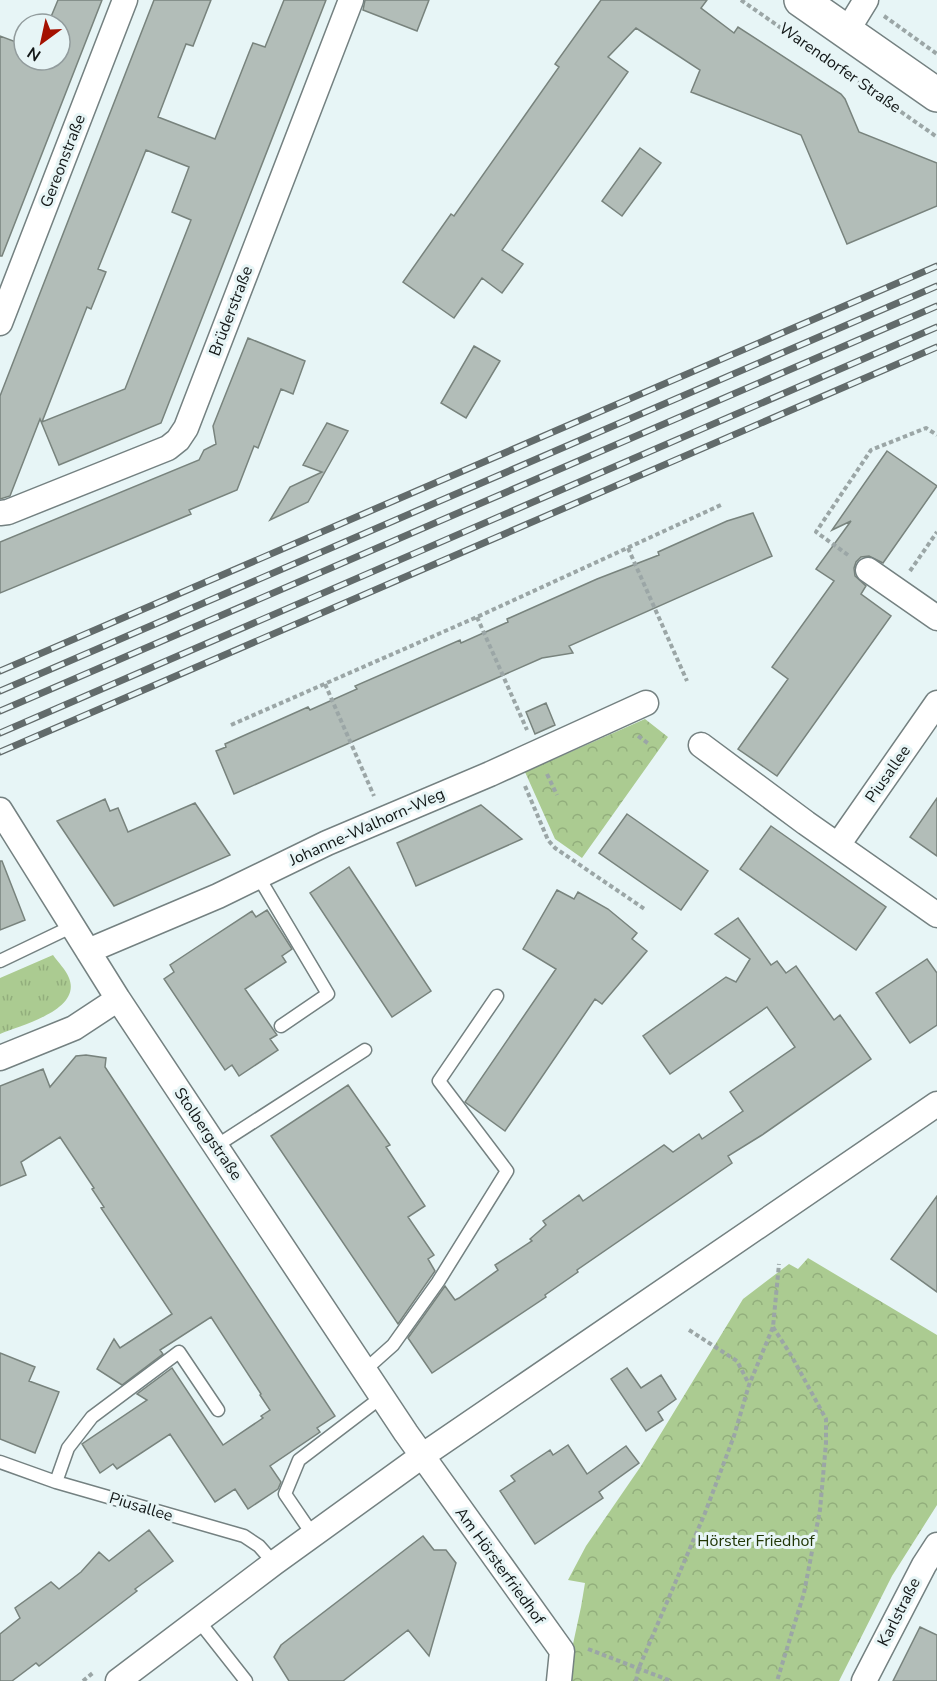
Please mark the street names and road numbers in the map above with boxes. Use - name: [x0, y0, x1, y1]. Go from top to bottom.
- street label: Warendorfer Straße: [775, 18, 905, 118]
- street label: Gereonstraße: [35, 111, 91, 211]
- street label: Brüderstraße: [204, 263, 258, 359]
- street label: Piusallee: [860, 741, 916, 807]
- street label: Johanne-Walhorn-Weg: [285, 783, 448, 872]
- street label: Stolbergstraße: [169, 1083, 247, 1185]
- street label: Piusallee: [107, 1487, 175, 1527]
- street label: Am Hörsterfriedhof: [450, 1503, 550, 1630]
- street label: Karlstraße: [872, 1574, 926, 1650]

